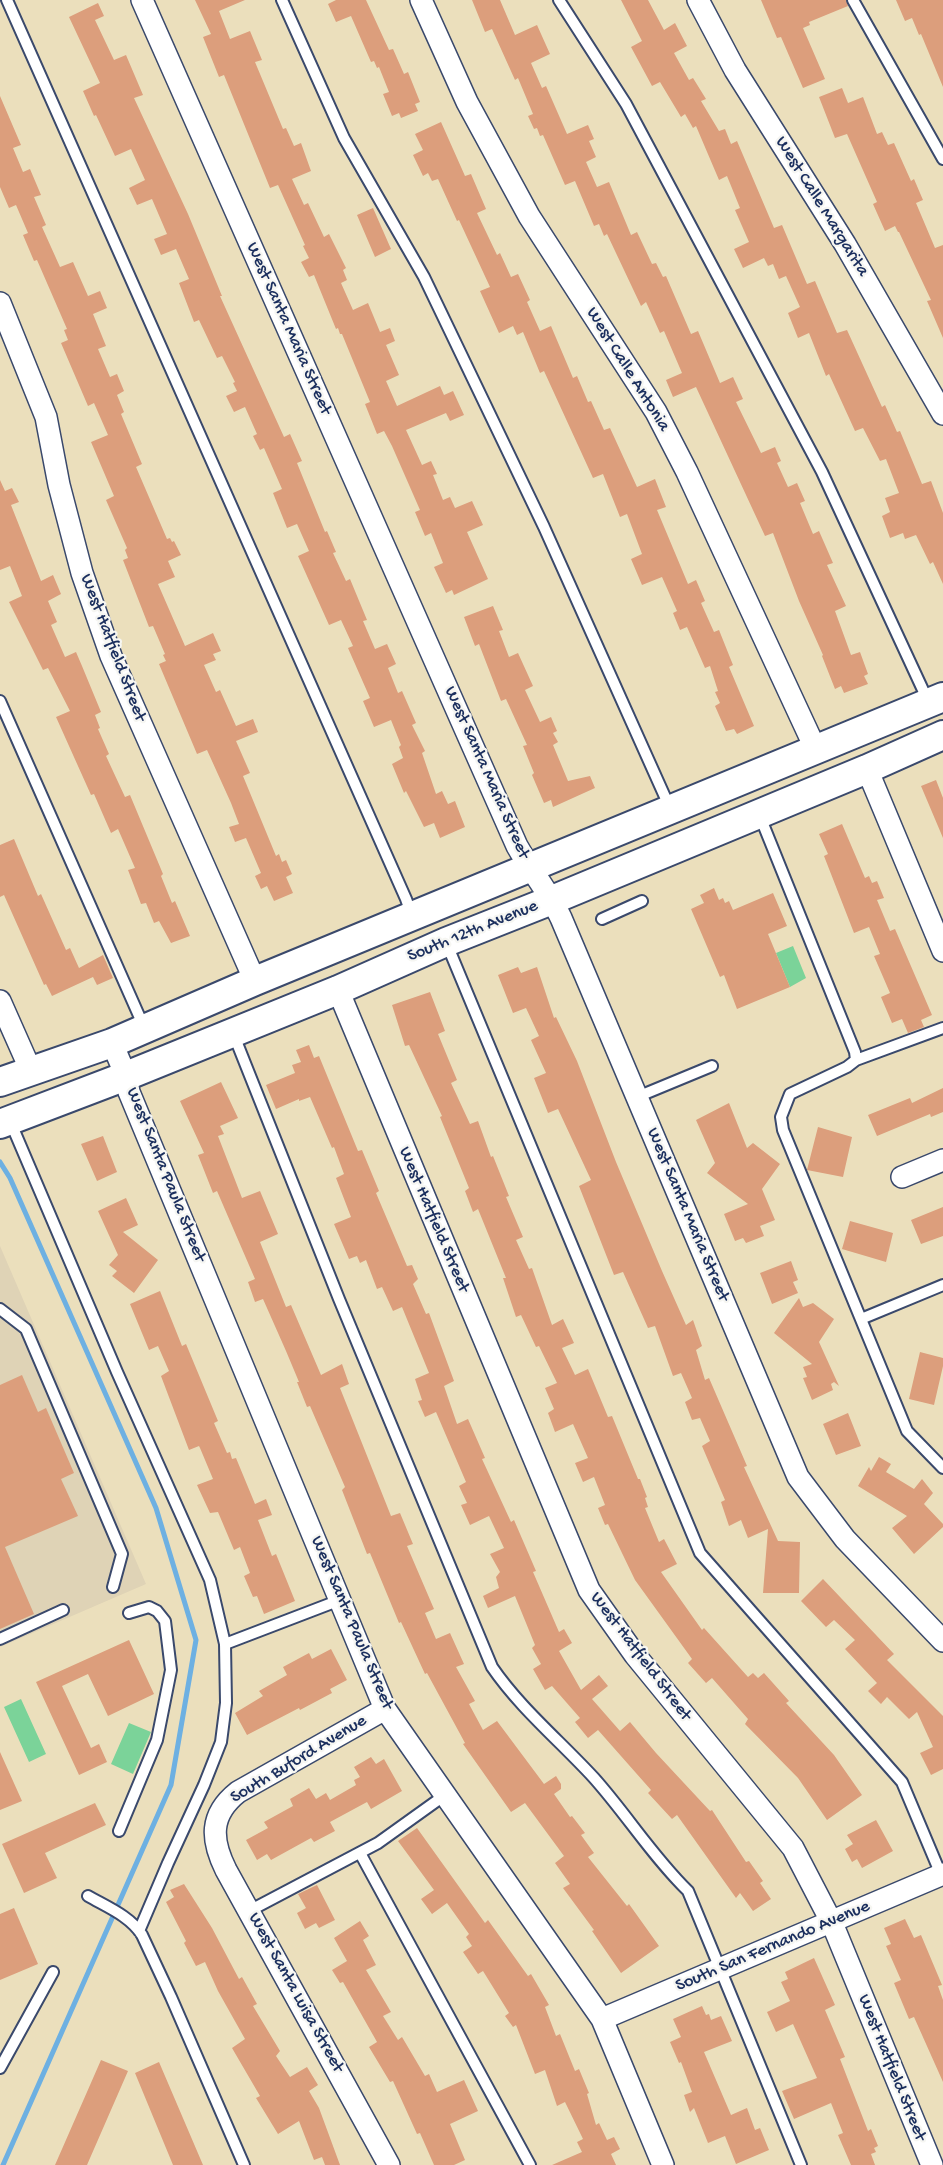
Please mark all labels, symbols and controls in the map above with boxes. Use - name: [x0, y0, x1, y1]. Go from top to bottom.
- street label: West Calle Margarita: [769, 133, 873, 281]
- street label: West Santa Maria Street: [240, 239, 336, 419]
- street label: West Calle Antonia: [580, 304, 674, 436]
- street label: West Hatfield Street: [74, 571, 150, 725]
- street label: West Santa Maria Street: [438, 683, 534, 863]
- street label: South 12th Avenue: [405, 896, 541, 968]
- street label: West Santa Paula Street: [120, 1085, 210, 1265]
- street label: West Santa Maria Street: [641, 1125, 733, 1305]
- street label: West Hatfield Street: [393, 1144, 473, 1296]
- street label: West Santa Paula Street: [305, 1533, 397, 1713]
- street label: West Hatfield Street: [584, 1588, 696, 1726]
- street label: South Buford Avenue: [227, 1711, 371, 1809]
- street label: South San Fernando Avenue: [673, 1896, 873, 1998]
- street label: West Santa Luisa Street: [242, 1909, 348, 2077]
- street label: West Hatfield Street: [852, 1992, 930, 2144]

